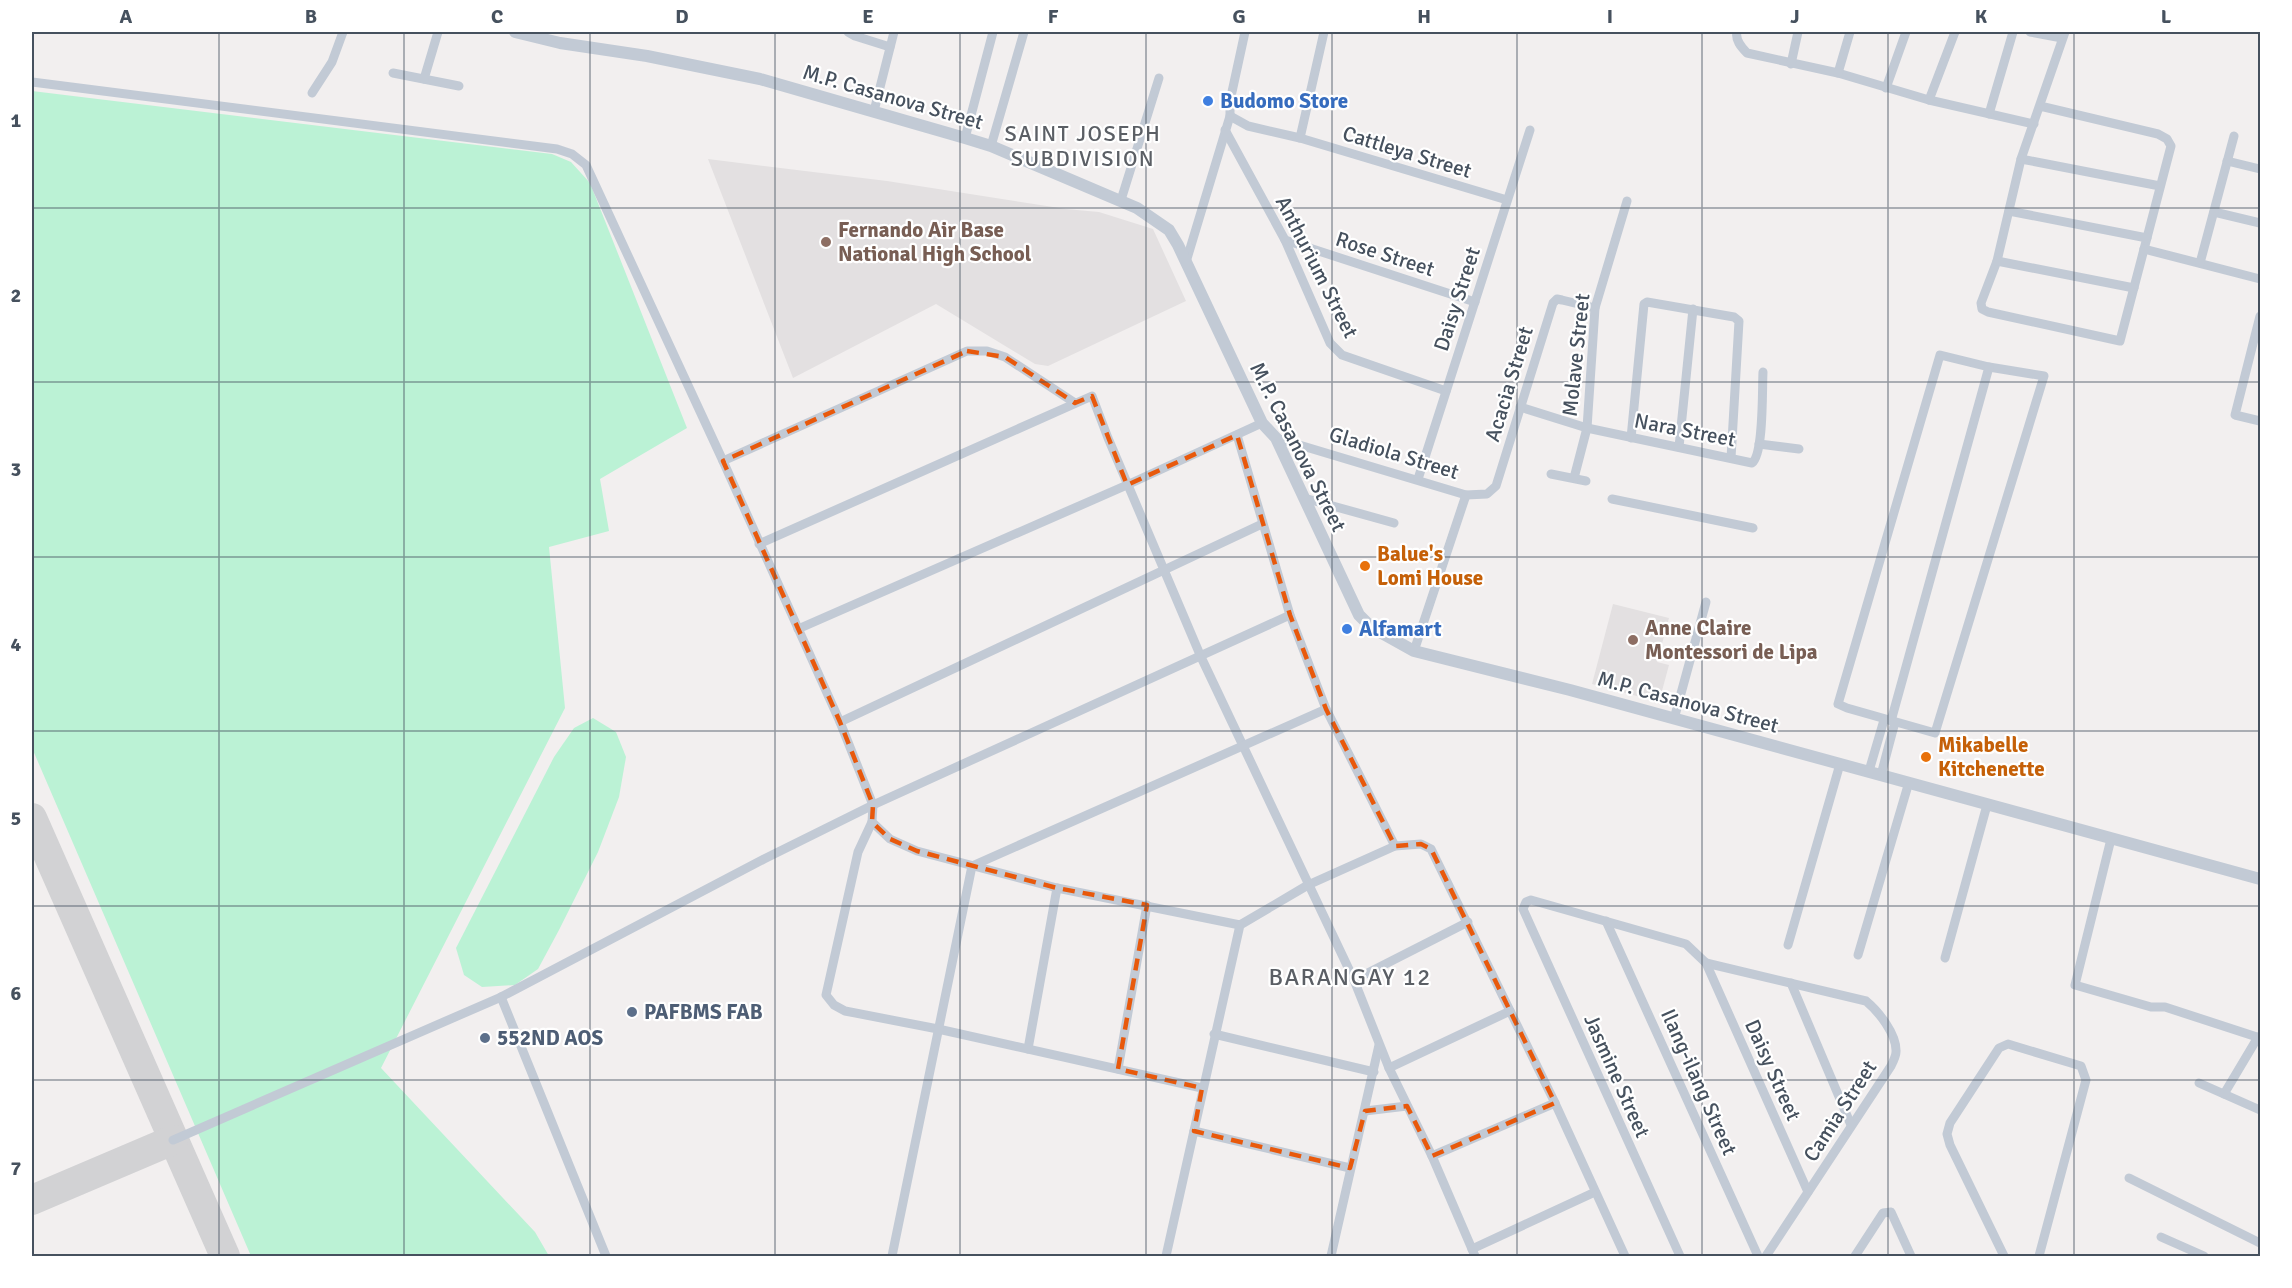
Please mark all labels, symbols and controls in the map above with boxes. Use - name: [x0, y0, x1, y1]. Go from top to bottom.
- text: A: [120, 4, 133, 29]
- text: B: [305, 4, 317, 29]
- text: C: [491, 4, 503, 29]
- text: D: [675, 4, 689, 29]
- text: E: [862, 4, 874, 29]
- text: F: [1048, 4, 1059, 29]
- text: G: [1232, 4, 1246, 29]
- text: H: [1417, 4, 1431, 29]
- text: I: [1607, 4, 1613, 29]
- text: J: [1790, 4, 1800, 29]
- text: K: [1975, 4, 1988, 29]
- text: L: [2161, 4, 2172, 29]
- street label: M.P. Casanova Street: [800, 59, 986, 135]
- place label: Budomo Store: [1220, 88, 1348, 114]
- marker: Budomo Store: [1201, 94, 1215, 108]
- text: 1: [11, 108, 22, 133]
- district label: SAINT JOSEPH SUBDIVISION: [1005, 120, 1161, 172]
- street label: Cattleya Street: [1339, 120, 1475, 184]
- street label: Anthurium Street: [1270, 192, 1364, 342]
- place label: Fernando Air Base National High School: [838, 217, 1032, 267]
- street label: Rose Street: [1332, 226, 1438, 282]
- marker: Fernando Air Base National High School: [819, 235, 833, 249]
- street label: Daisy Street: [1428, 244, 1486, 354]
- text: 2: [11, 283, 21, 308]
- street label: Molave Street: [1557, 292, 1595, 418]
- street label: Acacia Street: [1479, 323, 1539, 445]
- street label: M.P. Casanova Street: [1244, 358, 1352, 536]
- street label: Nara Street: [1632, 407, 1738, 453]
- street label: Gladiola Street: [1326, 421, 1462, 485]
- text: 3: [11, 457, 21, 482]
- place label: Balue's Lomi House: [1377, 541, 1483, 591]
- marker: Balue's Lomi House: [1358, 559, 1372, 573]
- place label: Anne Claire Montessori de Lipa: [1645, 615, 1818, 665]
- place label: Alfamart: [1359, 616, 1442, 642]
- marker: Alfamart: [1340, 622, 1354, 636]
- text: 4: [11, 632, 22, 657]
- marker: Anne Claire Montessori de Lipa: [1626, 633, 1640, 647]
- street label: M.P. Casanova Street: [1595, 665, 1781, 739]
- place label: Mikabelle Kitchenette: [1938, 732, 2045, 782]
- marker: Mikabelle Kitchenette: [1919, 750, 1933, 764]
- text: 5: [11, 806, 21, 831]
- district label: BARANGAY 12: [1268, 962, 1432, 992]
- text: 6: [11, 981, 22, 1006]
- place label: PAFBMS FAB: [644, 999, 763, 1025]
- marker: PAFBMS FAB: [625, 1005, 639, 1019]
- street label: Ilang-ilang Street: [1655, 1005, 1743, 1159]
- street label: Jasmine Street: [1578, 1010, 1656, 1142]
- street label: Daisy Street: [1739, 1015, 1807, 1125]
- place label: 552ND AOS: [497, 1025, 603, 1051]
- marker: 552ND AOS: [478, 1031, 492, 1045]
- street label: Camia Street: [1798, 1055, 1882, 1167]
- text: 7: [11, 1156, 22, 1181]

